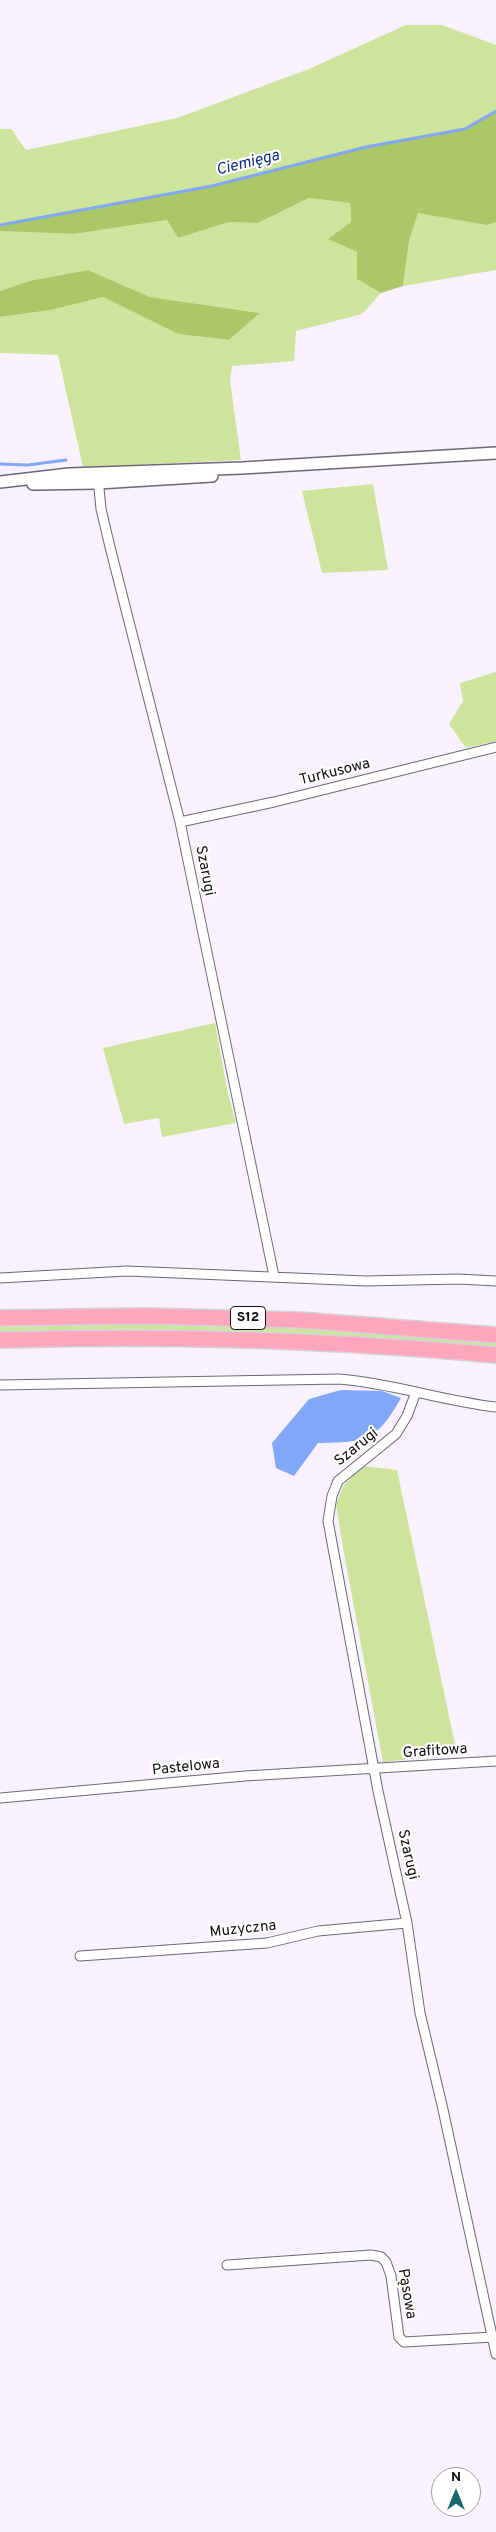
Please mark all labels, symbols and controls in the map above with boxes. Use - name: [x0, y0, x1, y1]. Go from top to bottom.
- water label: Ciemięga: [214, 147, 282, 181]
- street label: Turkusowa: [298, 756, 372, 790]
- street label: Szarugi: [190, 844, 218, 898]
- road number: S12: [230, 1306, 266, 1330]
- street label: Szarugi: [332, 1425, 382, 1471]
- street label: Grafitowa: [402, 1741, 468, 1763]
- street label: Pastelowa: [151, 1755, 221, 1781]
- street label: Szarugi: [392, 1828, 422, 1882]
- street label: Muzyczna: [209, 1918, 277, 1942]
- street label: Pąsowa: [393, 2268, 419, 2320]
- north arrow: [431, 2467, 481, 2517]
- text: N: [451, 2469, 461, 2486]

